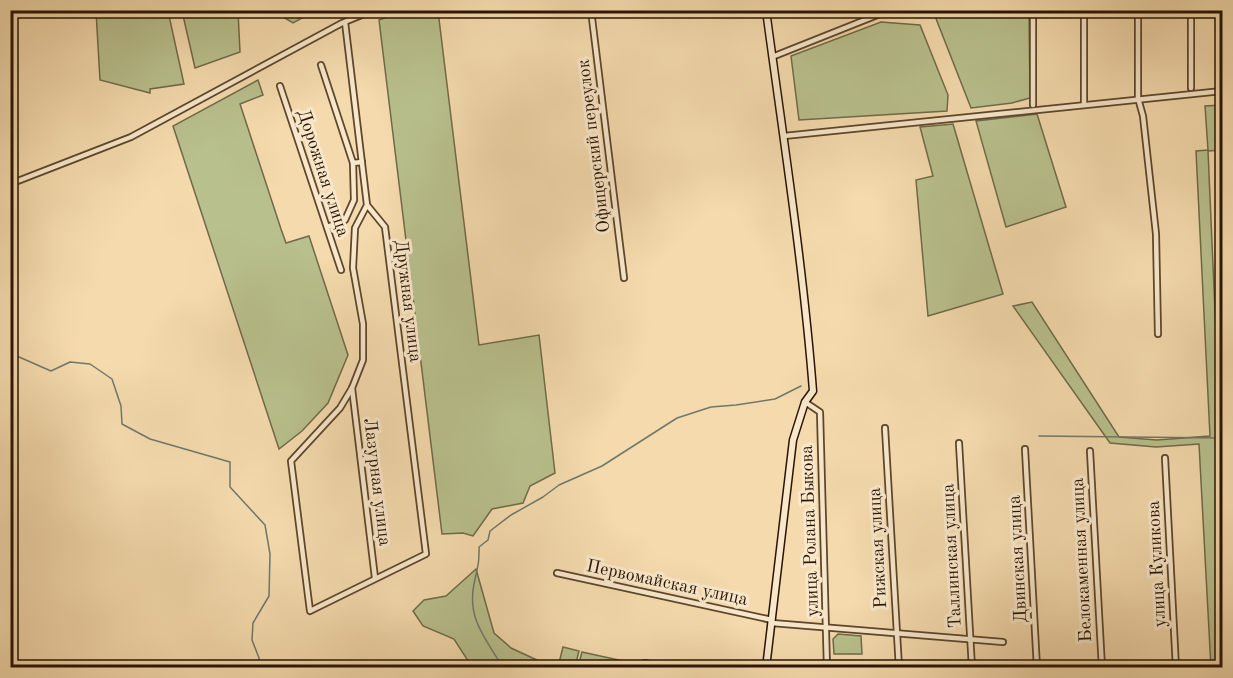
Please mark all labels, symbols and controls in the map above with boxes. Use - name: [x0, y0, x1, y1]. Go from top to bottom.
- street label: Офицерский переулок: [574, 58, 615, 234]
- street label: Дорожная улица: [294, 107, 352, 239]
- street label: Дружная улица: [392, 239, 424, 363]
- street label: Лазурная улица: [360, 417, 394, 547]
- street label: улица Ролана Быкова: [798, 445, 822, 617]
- street label: Белокаменная улица: [1069, 477, 1095, 643]
- street label: Таллинская улица: [939, 483, 965, 629]
- street label: Рижская улица: [866, 487, 890, 609]
- street label: Двинская улица: [1006, 495, 1030, 623]
- street label: улица Куликова: [1145, 500, 1169, 628]
- street label: Первомайская улица: [585, 557, 749, 609]

